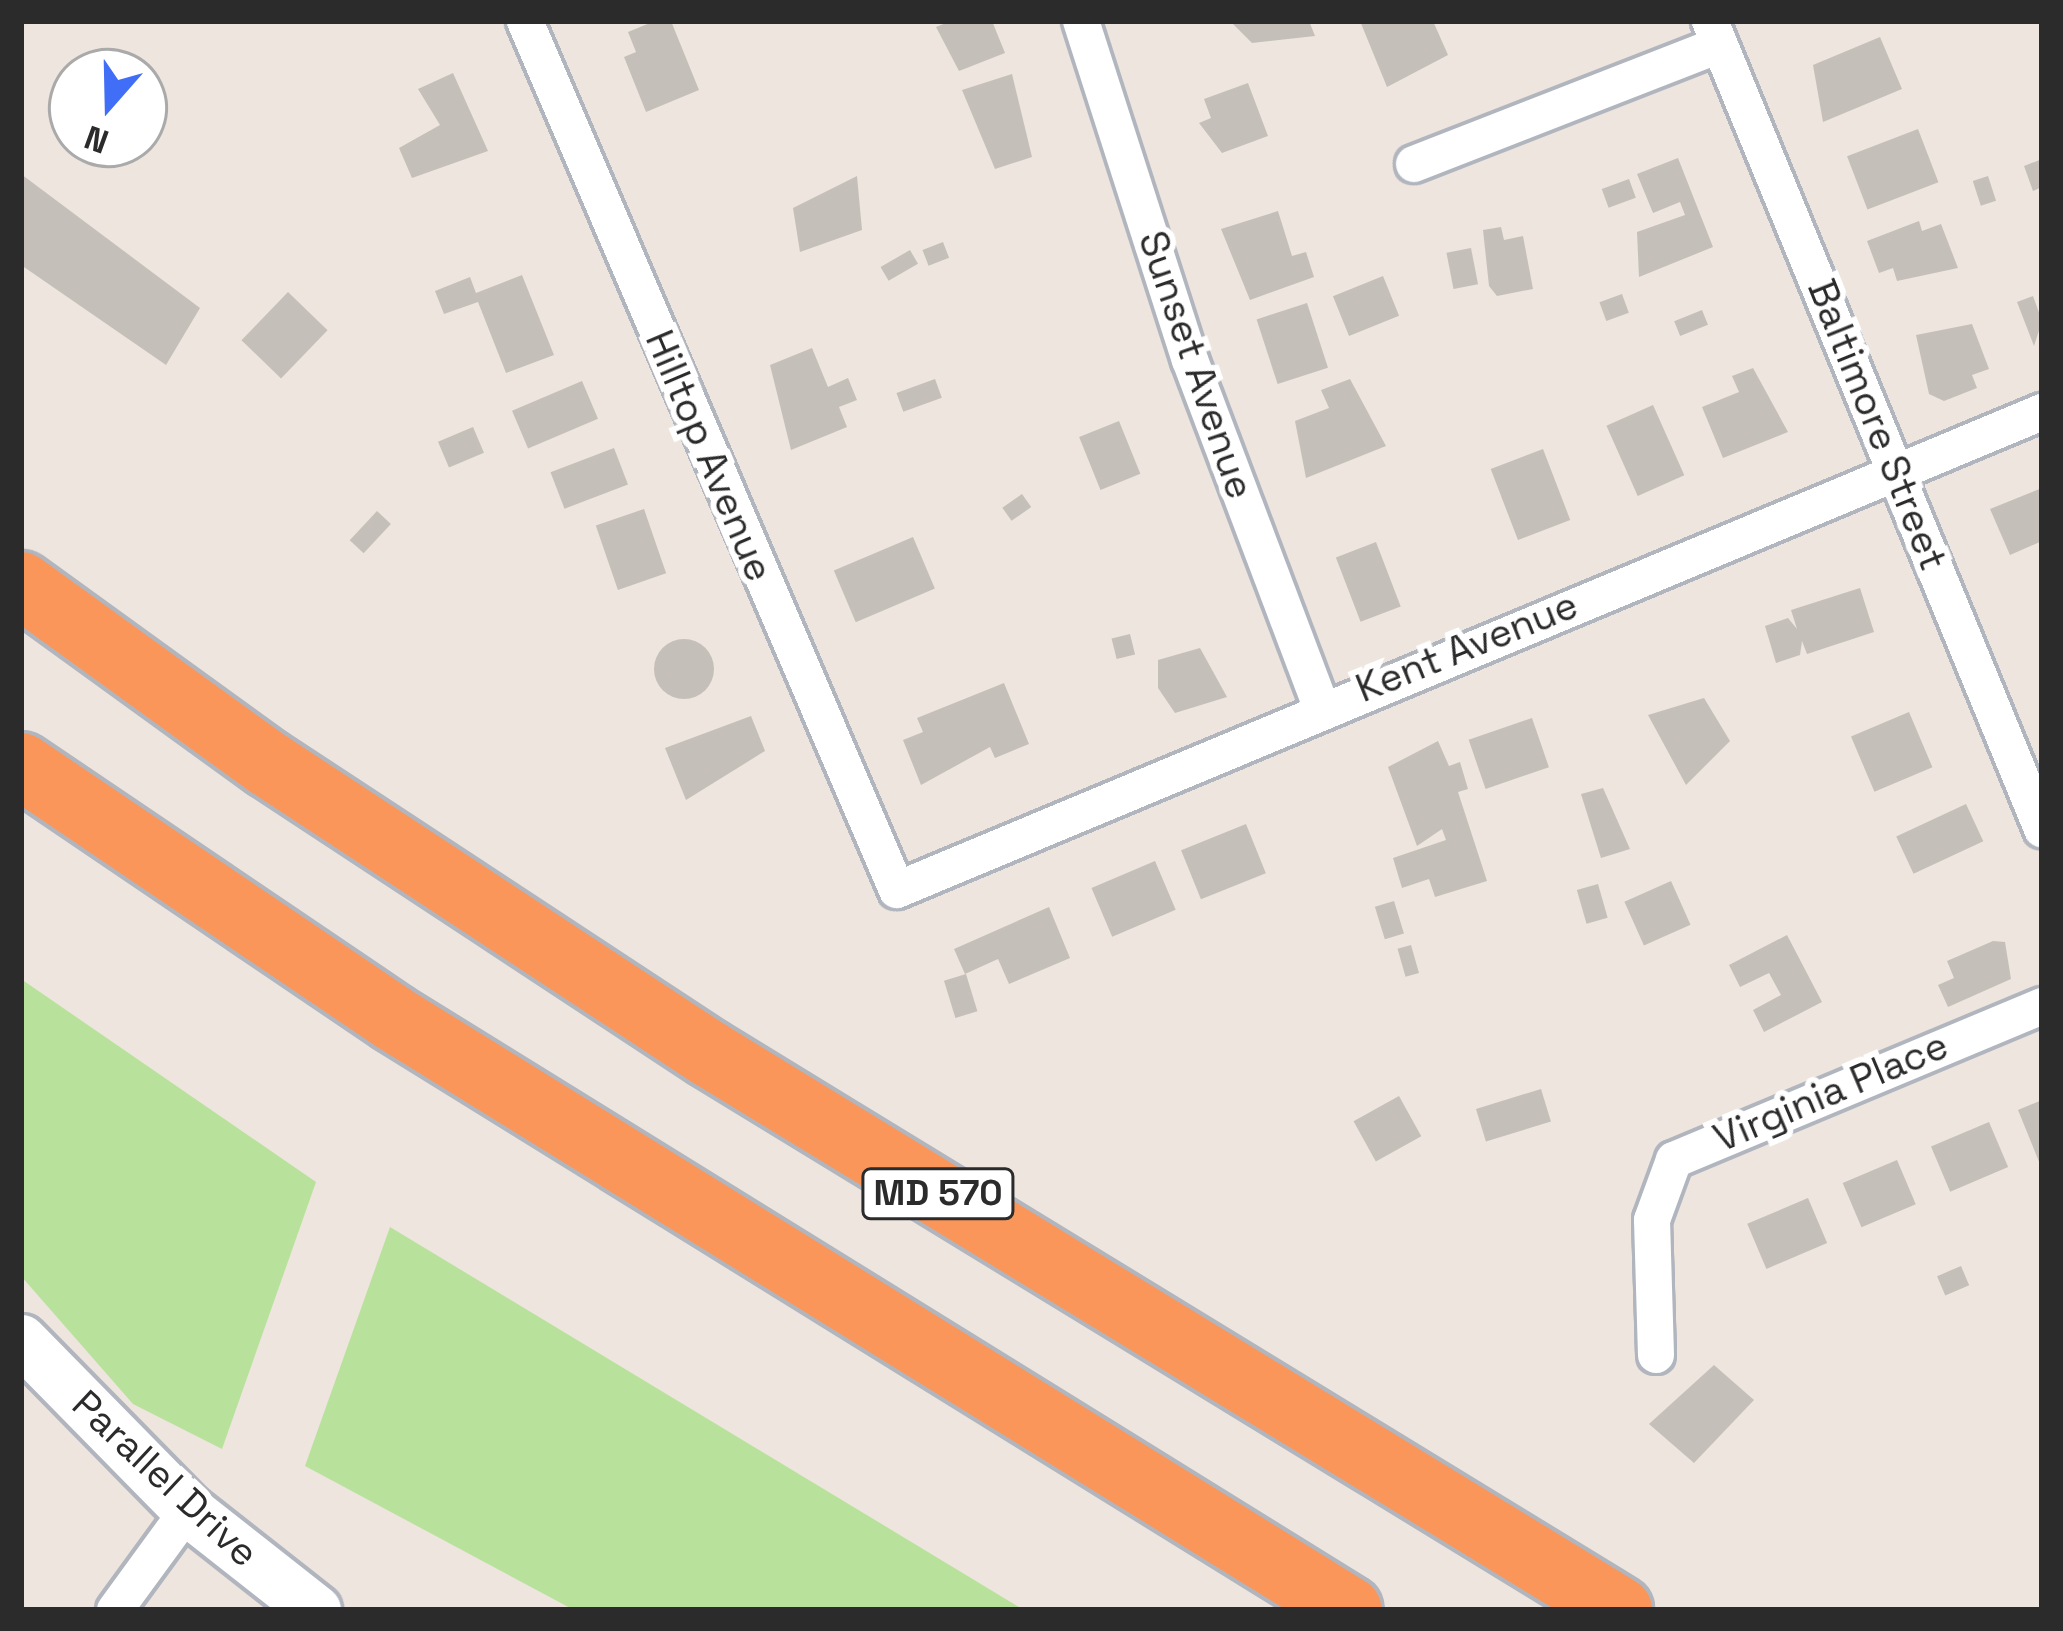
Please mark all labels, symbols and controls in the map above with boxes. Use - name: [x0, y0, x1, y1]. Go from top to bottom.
- north arrow: [48, 48, 168, 168]
- text: N: [79, 115, 114, 163]
- street label: Sunset Avenue: [1128, 225, 1264, 505]
- street label: Baltimore Street: [1797, 273, 1957, 577]
- street label: Hilltop Avenue: [635, 323, 783, 589]
- street label: Kent Avenue: [1349, 581, 1585, 713]
- street label: Virginia Place: [1707, 1022, 1955, 1162]
- road number: MD 570: [860, 1164, 1016, 1224]
- street label: Parallel Drive: [62, 1381, 268, 1577]

